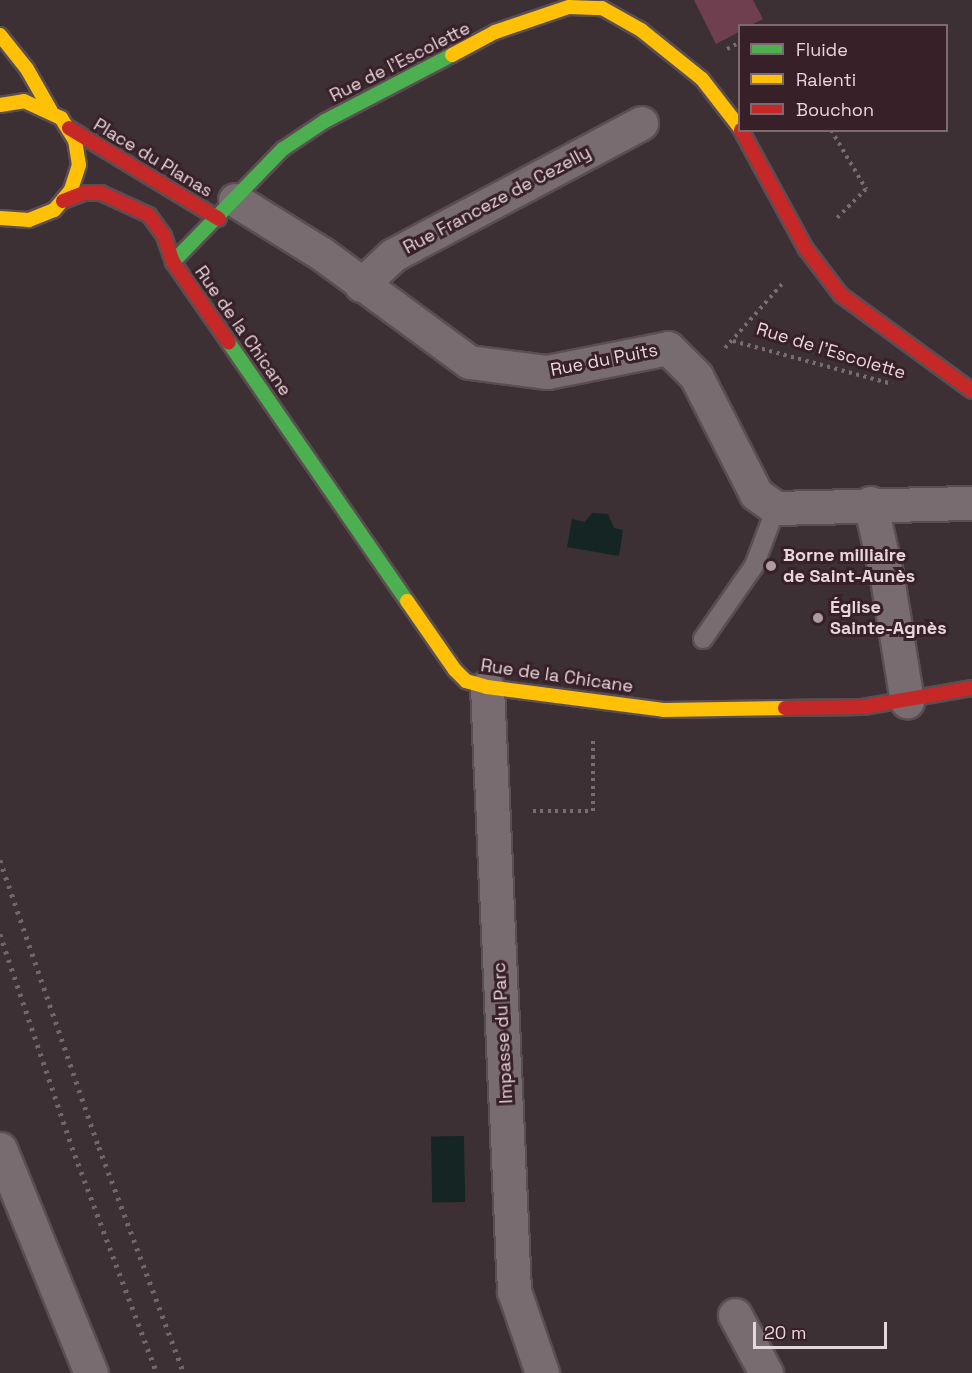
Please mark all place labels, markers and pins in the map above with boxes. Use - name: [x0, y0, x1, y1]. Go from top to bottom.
- place label: Borne milliaire de Saint-Aunès: [783, 545, 915, 588]
- marker: Borne milliaire de Saint-Aunès: [764, 559, 778, 573]
- place label: Église Sainte-Agnès: [830, 597, 947, 640]
- marker: Église Sainte-Agnès: [811, 611, 825, 625]

